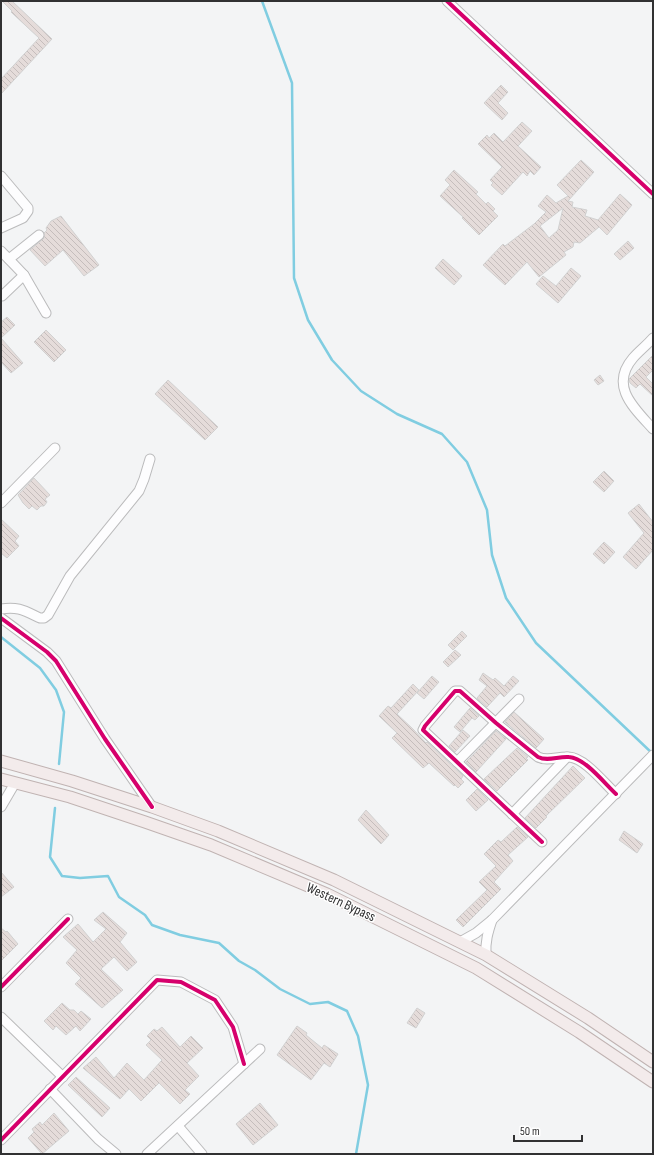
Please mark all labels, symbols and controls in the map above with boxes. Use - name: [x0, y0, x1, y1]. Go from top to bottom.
- street label: Western Bypass: [304, 879, 378, 925]
- scale bar: [514, 1117, 582, 1143]
- text: 50 m: [520, 1124, 540, 1139]

